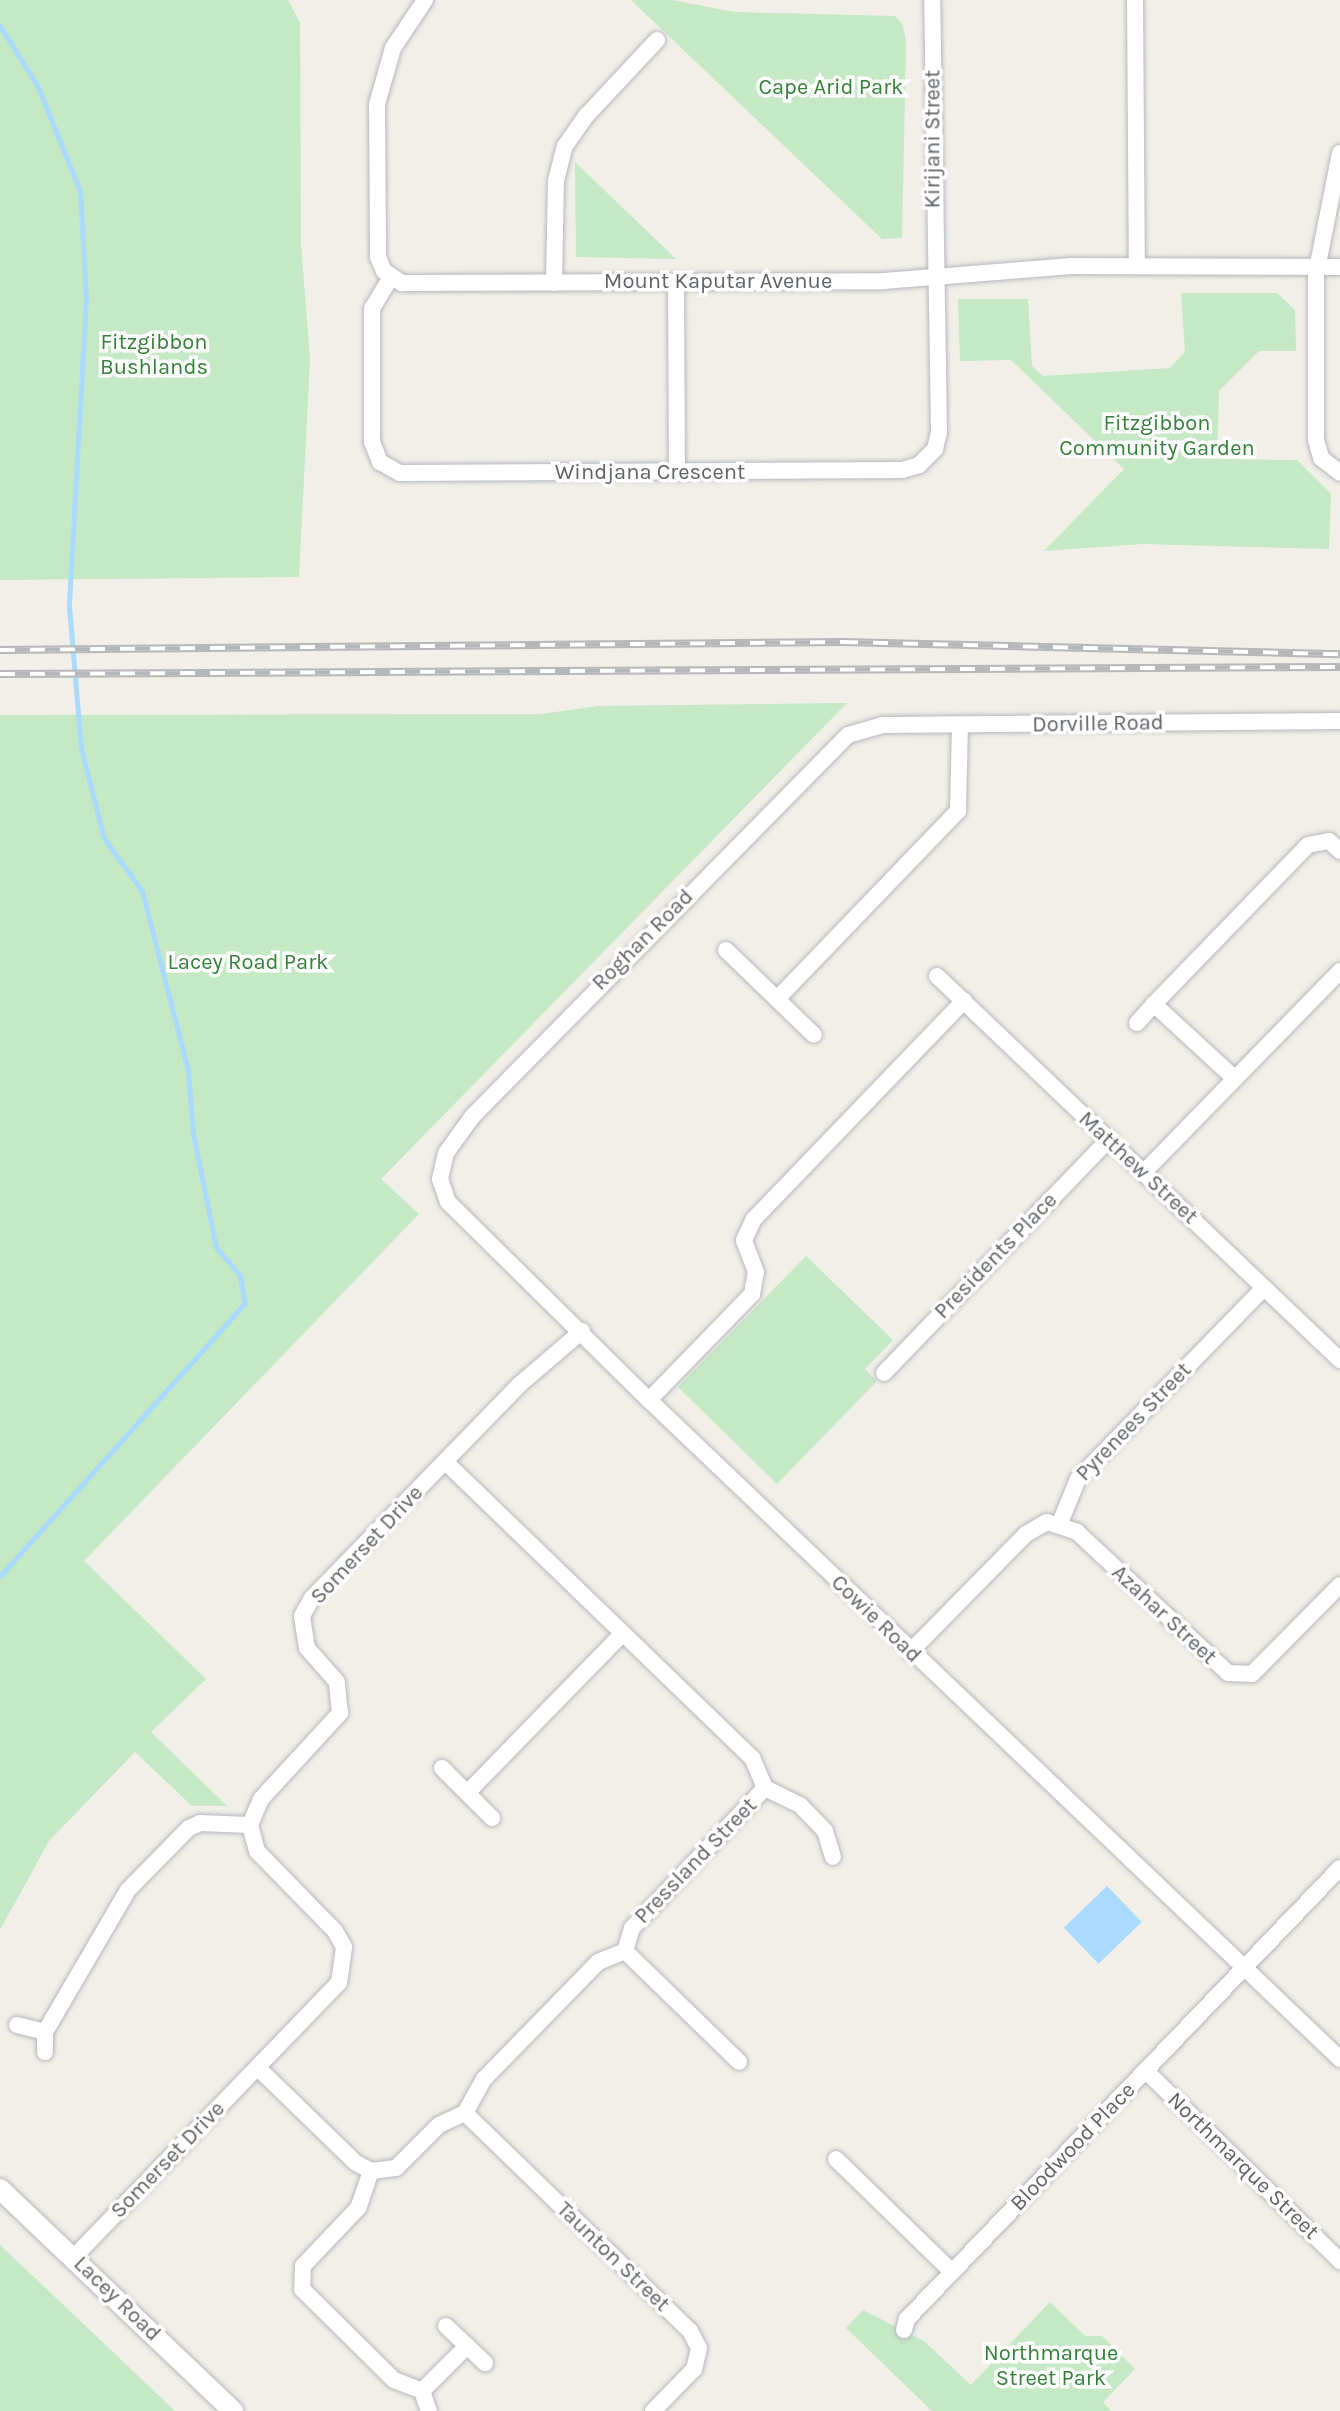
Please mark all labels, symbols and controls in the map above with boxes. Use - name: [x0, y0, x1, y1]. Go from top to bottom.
- street label: Kirijani Street: [920, 70, 946, 208]
- park label: Cape Arid Park: [758, 75, 904, 101]
- street label: Mount Kaputar Avenue: [604, 269, 832, 295]
- park label: Fitzgibbon Bushlands: [100, 329, 208, 380]
- park label: Fitzgibbon Community Garden: [1059, 410, 1255, 462]
- street label: Windjana Crescent: [555, 460, 745, 486]
- street label: Dorville Road: [1032, 710, 1164, 738]
- street label: Roghan Road: [587, 884, 699, 996]
- park label: Lacey Road Park: [167, 950, 329, 976]
- street label: Matthew Street: [1073, 1106, 1203, 1230]
- street label: Presidents Place: [929, 1187, 1063, 1325]
- street label: Pyrenees Street: [1071, 1357, 1197, 1487]
- street label: Somerset Drive: [305, 1480, 429, 1610]
- street label: Azahar Street: [1106, 1560, 1222, 1670]
- street label: Cowie Road: [825, 1570, 927, 1668]
- street label: Pressland Street: [629, 1793, 763, 1929]
- street label: Bloodwood Place: [1005, 2077, 1141, 2217]
- street label: Northmarque Street: [1162, 2087, 1324, 2245]
- street label: Somerset Drive: [105, 2096, 231, 2224]
- street label: Taunton Street: [551, 2196, 675, 2318]
- street label: Lacey Road: [68, 2251, 166, 2347]
- park label: Northmarque Street Park: [984, 2340, 1118, 2392]

